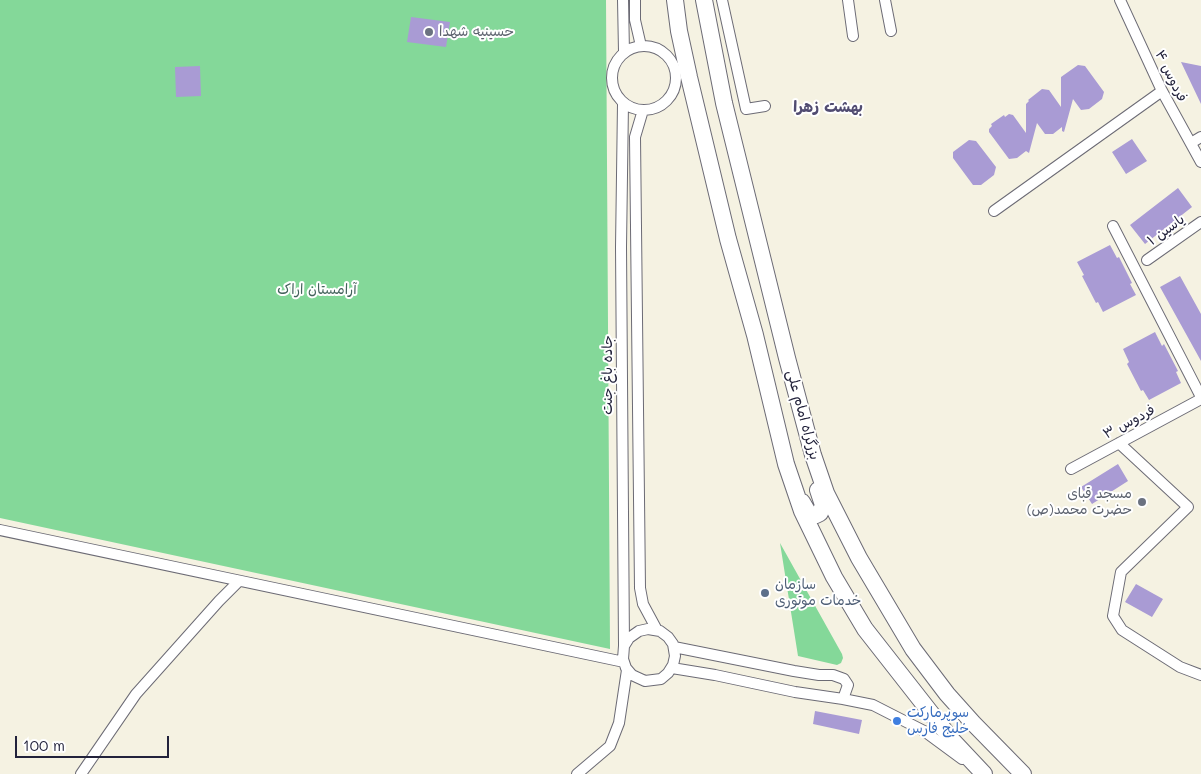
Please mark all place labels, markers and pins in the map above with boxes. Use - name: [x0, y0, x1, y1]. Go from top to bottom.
- place label: حسینیه شهدا: [439, 24, 514, 40]
- marker: حسینیه شهدا: [423, 26, 435, 38]
- place label: مسجد قبای حضرت محمد‌(ص): [1027, 486, 1132, 518]
- marker: مسجد قبای حضرت محمد‌(ص): [1136, 496, 1148, 508]
- place label: سازمان خدمات موتوری: [775, 577, 861, 610]
- marker: سازمان خدمات موتوری: [759, 587, 771, 599]
- place label: سوپرمارکت خلیج فارس: [907, 705, 969, 738]
- marker: سوپرمارکت خلیج فارس: [891, 715, 903, 727]

